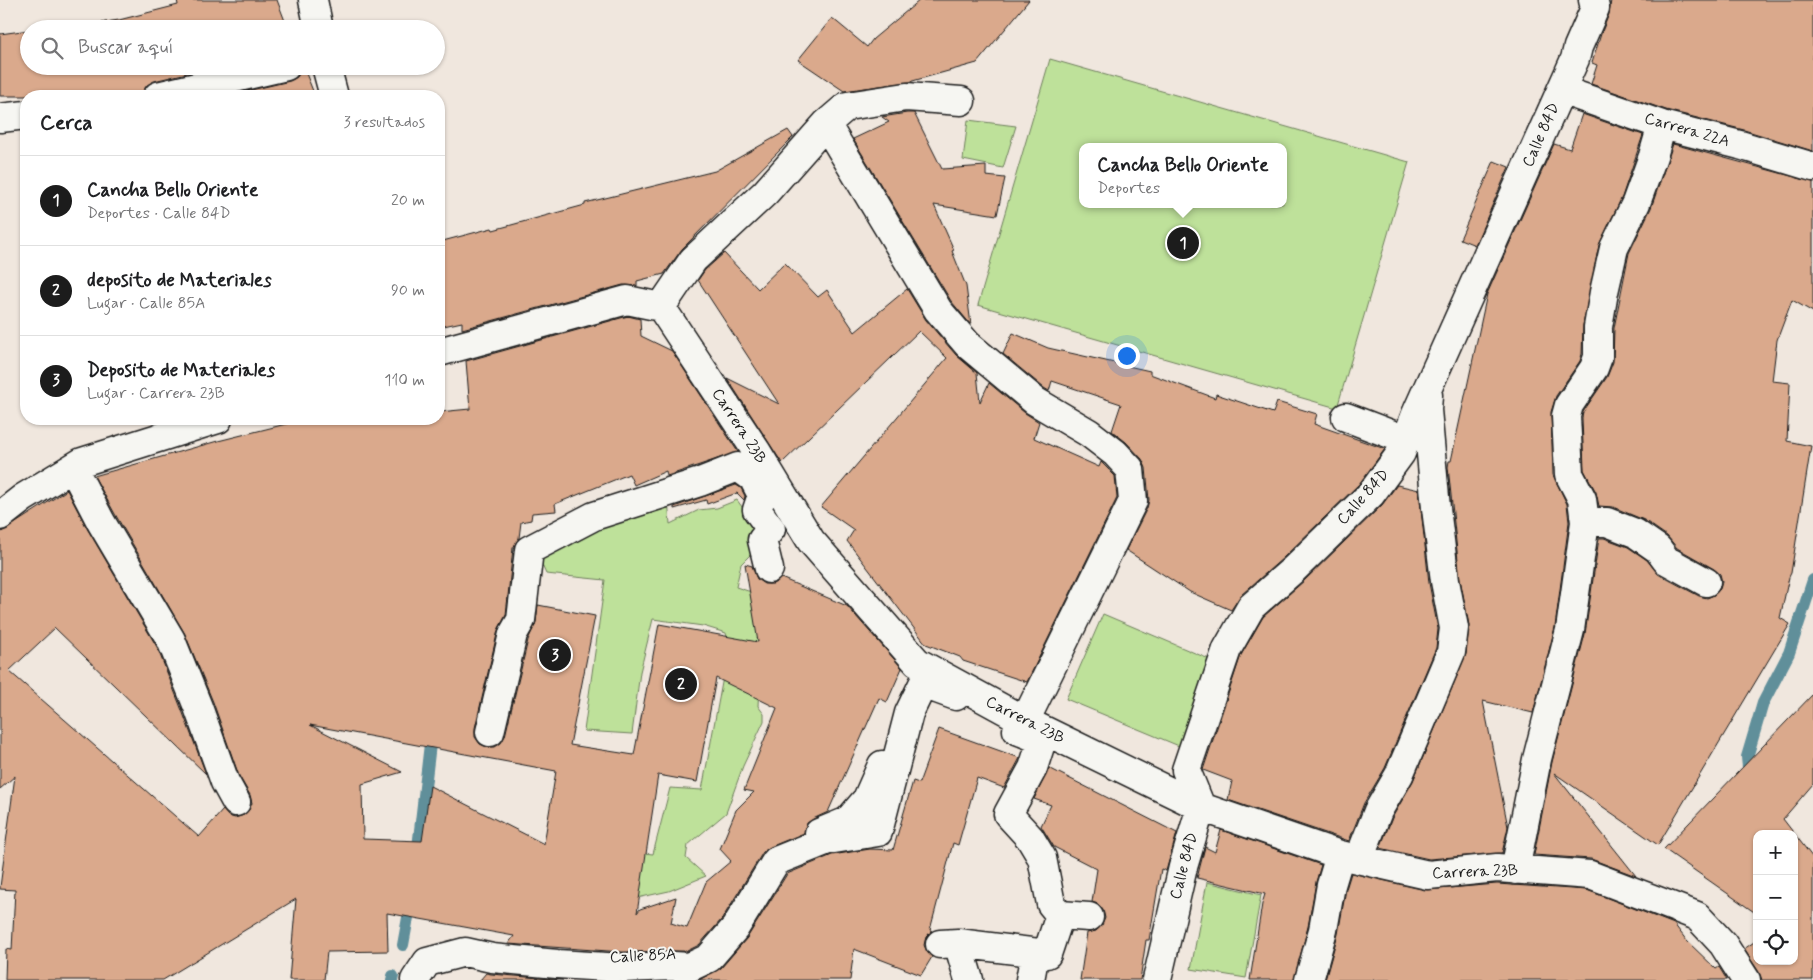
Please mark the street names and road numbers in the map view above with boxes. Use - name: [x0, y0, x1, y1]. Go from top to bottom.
- street label: Calle 84D: [1517, 99, 1565, 171]
- street label: Carrera 22A: [1642, 108, 1732, 152]
- street label: Carrera 23B: [707, 384, 771, 468]
- street label: Calle 84D: [1332, 465, 1394, 529]
- street label: Carrera 23B: [982, 691, 1068, 749]
- street label: Calle 84D: [1165, 830, 1203, 902]
- street label: Carrera 23B: [1432, 860, 1518, 884]
- street label: Calle 85A: [609, 944, 677, 968]

